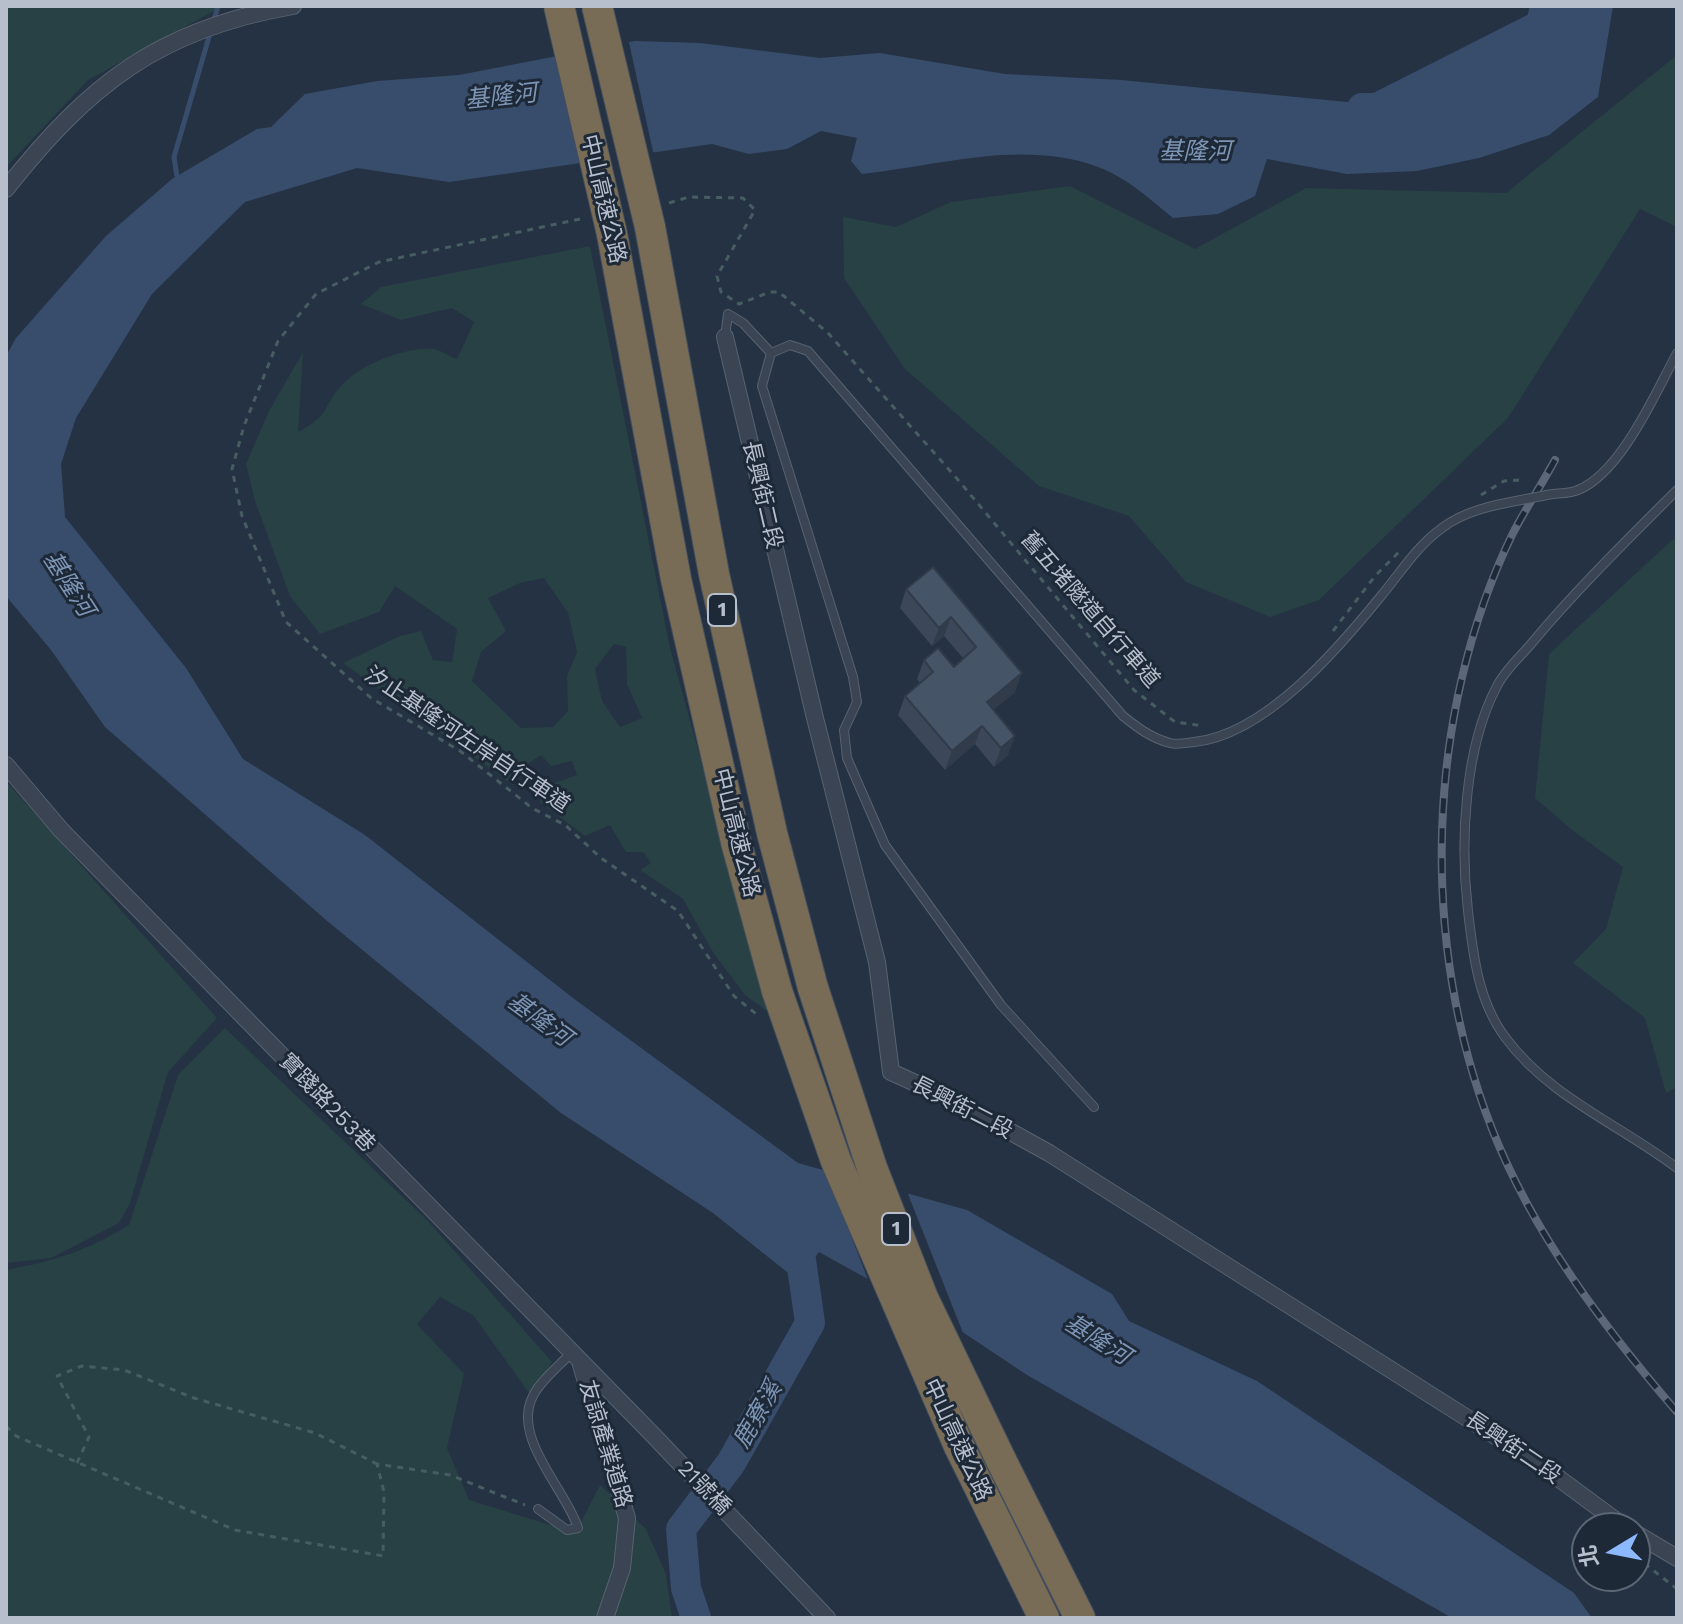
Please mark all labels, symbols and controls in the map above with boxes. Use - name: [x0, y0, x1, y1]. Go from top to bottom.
- water label: 基隆河: [464, 79, 538, 115]
- street label: 中山高速公路: [575, 132, 631, 266]
- water label: 基隆河: [1159, 138, 1231, 166]
- street label: 長興街二段: [737, 438, 787, 552]
- street label: 舊五堵隧道自行車道: [1015, 527, 1165, 693]
- water label: 基隆河: [36, 546, 100, 622]
- road number: 1: [708, 594, 736, 626]
- street label: 汐止基隆河左岸自行車道: [359, 661, 575, 819]
- street label: 中山高速公路: [707, 766, 765, 900]
- water label: 基隆河: [501, 987, 577, 1053]
- street label: 實踐路253巷: [274, 1048, 380, 1158]
- street label: 長興街二段: [907, 1071, 1017, 1145]
- road number: 1: [882, 1213, 910, 1245]
- water label: 基隆河: [1059, 1309, 1135, 1371]
- street label: 中山高速公路: [917, 1375, 997, 1505]
- street label: 友諒產業道路: [573, 1377, 637, 1511]
- water label: 鹿寮溪: [728, 1377, 788, 1453]
- street label: 長興街二段: [1460, 1406, 1566, 1490]
- street label: 21號橋: [672, 1455, 736, 1521]
- north arrow: [1571, 1512, 1651, 1592]
- text: 北: [1575, 1543, 1603, 1569]

